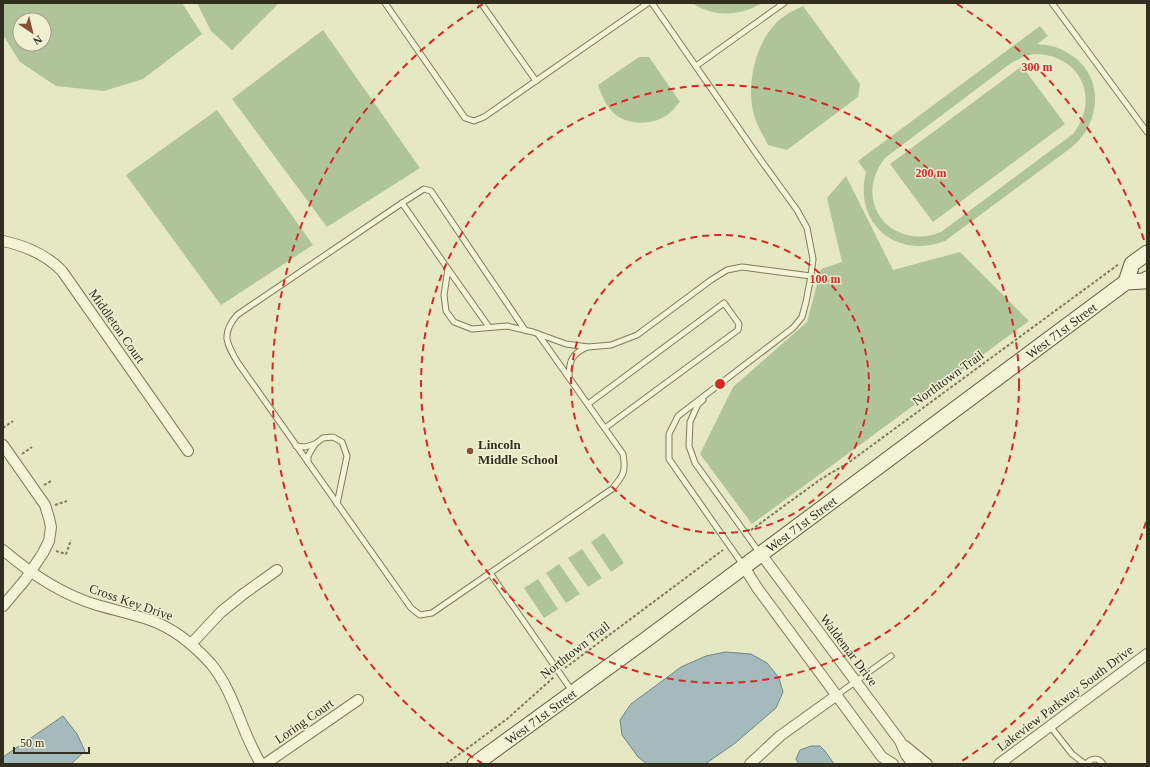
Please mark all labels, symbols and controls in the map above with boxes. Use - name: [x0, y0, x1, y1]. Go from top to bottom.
- north arrow: [12, 12, 52, 52]
- text: N: [31, 33, 44, 47]
- text: 300 m: [1022, 60, 1053, 74]
- text: 200 m: [916, 166, 947, 180]
- text: 100 m: [810, 272, 841, 286]
- street label: Middleton Court: [86, 286, 148, 366]
- street label: West 71st Street: [1023, 299, 1100, 362]
- street label: Northtown Trail: [910, 347, 987, 409]
- centre of rings: [713, 377, 727, 391]
- place label: Lincoln Middle School: [478, 437, 558, 467]
- marker: Lincoln Middle School: [465, 446, 475, 456]
- street label: West 71st Street: [763, 493, 840, 555]
- street label: Cross Key Drive: [87, 581, 175, 623]
- street label: Waldemar Drive: [817, 611, 881, 689]
- street label: Northtown Trail: [537, 618, 613, 682]
- street label: Lakeview Parkway South Drive: [994, 642, 1136, 754]
- street label: West 71st Street: [502, 685, 579, 747]
- street label: Loring Court: [272, 695, 337, 747]
- scale bar: [14, 729, 89, 755]
- text: 50 m: [20, 736, 45, 750]

